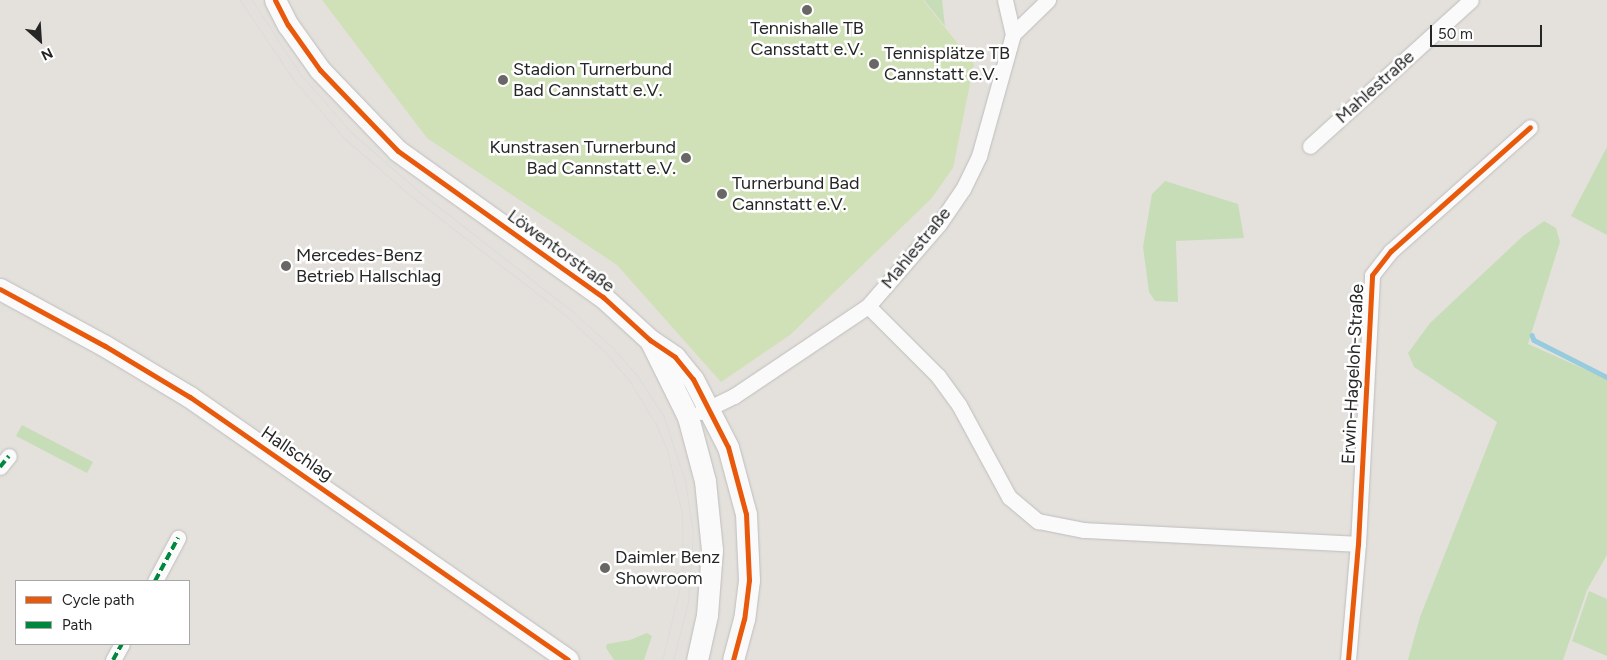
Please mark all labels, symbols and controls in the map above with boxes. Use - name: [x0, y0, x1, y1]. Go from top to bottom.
- marker: Tennishalle TB Cansstatt e.V.: [801, 4, 813, 16]
- north arrow: [15, 15, 65, 65]
- scale bar: [1432, 15, 1544, 47]
- place label: Tennishalle TB Cansstatt e.V.: [750, 18, 864, 60]
- text: 50 m: [1438, 25, 1473, 43]
- place label: Tennisplätze TB Cannstatt e.V.: [884, 43, 1010, 86]
- text: N: [38, 44, 55, 64]
- street label: Mahlestraße: [1331, 46, 1419, 128]
- marker: Tennisplätze TB Cannstatt e.V.: [868, 58, 880, 70]
- place label: Stadion Turnerbund Bad Cannstatt e.V.: [513, 59, 672, 102]
- marker: Stadion Turnerbund Bad Cannstatt e.V.: [497, 74, 509, 86]
- place label: Kunstrasen Turnerbund Bad Cannstatt e.V.: [489, 137, 676, 180]
- marker: Kunstrasen Turnerbund Bad Cannstatt e.V.: [680, 152, 692, 164]
- place label: Turnerbund Bad Cannstatt e.V.: [732, 173, 860, 215]
- marker: Turnerbund Bad Cannstatt e.V.: [716, 188, 728, 200]
- street label: Mahlestraße: [877, 203, 955, 293]
- street label: Löwentorstraße: [503, 205, 619, 297]
- place label: Mercedes-Benz Betrieb Hallschlag: [296, 245, 441, 288]
- marker: Mercedes-Benz Betrieb Hallschlag: [280, 260, 292, 272]
- street label: Erwin-Hageloh-Straße: [1337, 283, 1369, 465]
- street label: Hallschlag: [257, 422, 337, 486]
- place label: Daimler Benz Showroom: [615, 547, 720, 590]
- marker: Daimler Benz Showroom: [599, 562, 611, 574]
- legend: [15, 580, 190, 645]
- text: Cycle path: [62, 591, 134, 609]
- text: Path: [62, 616, 92, 634]

